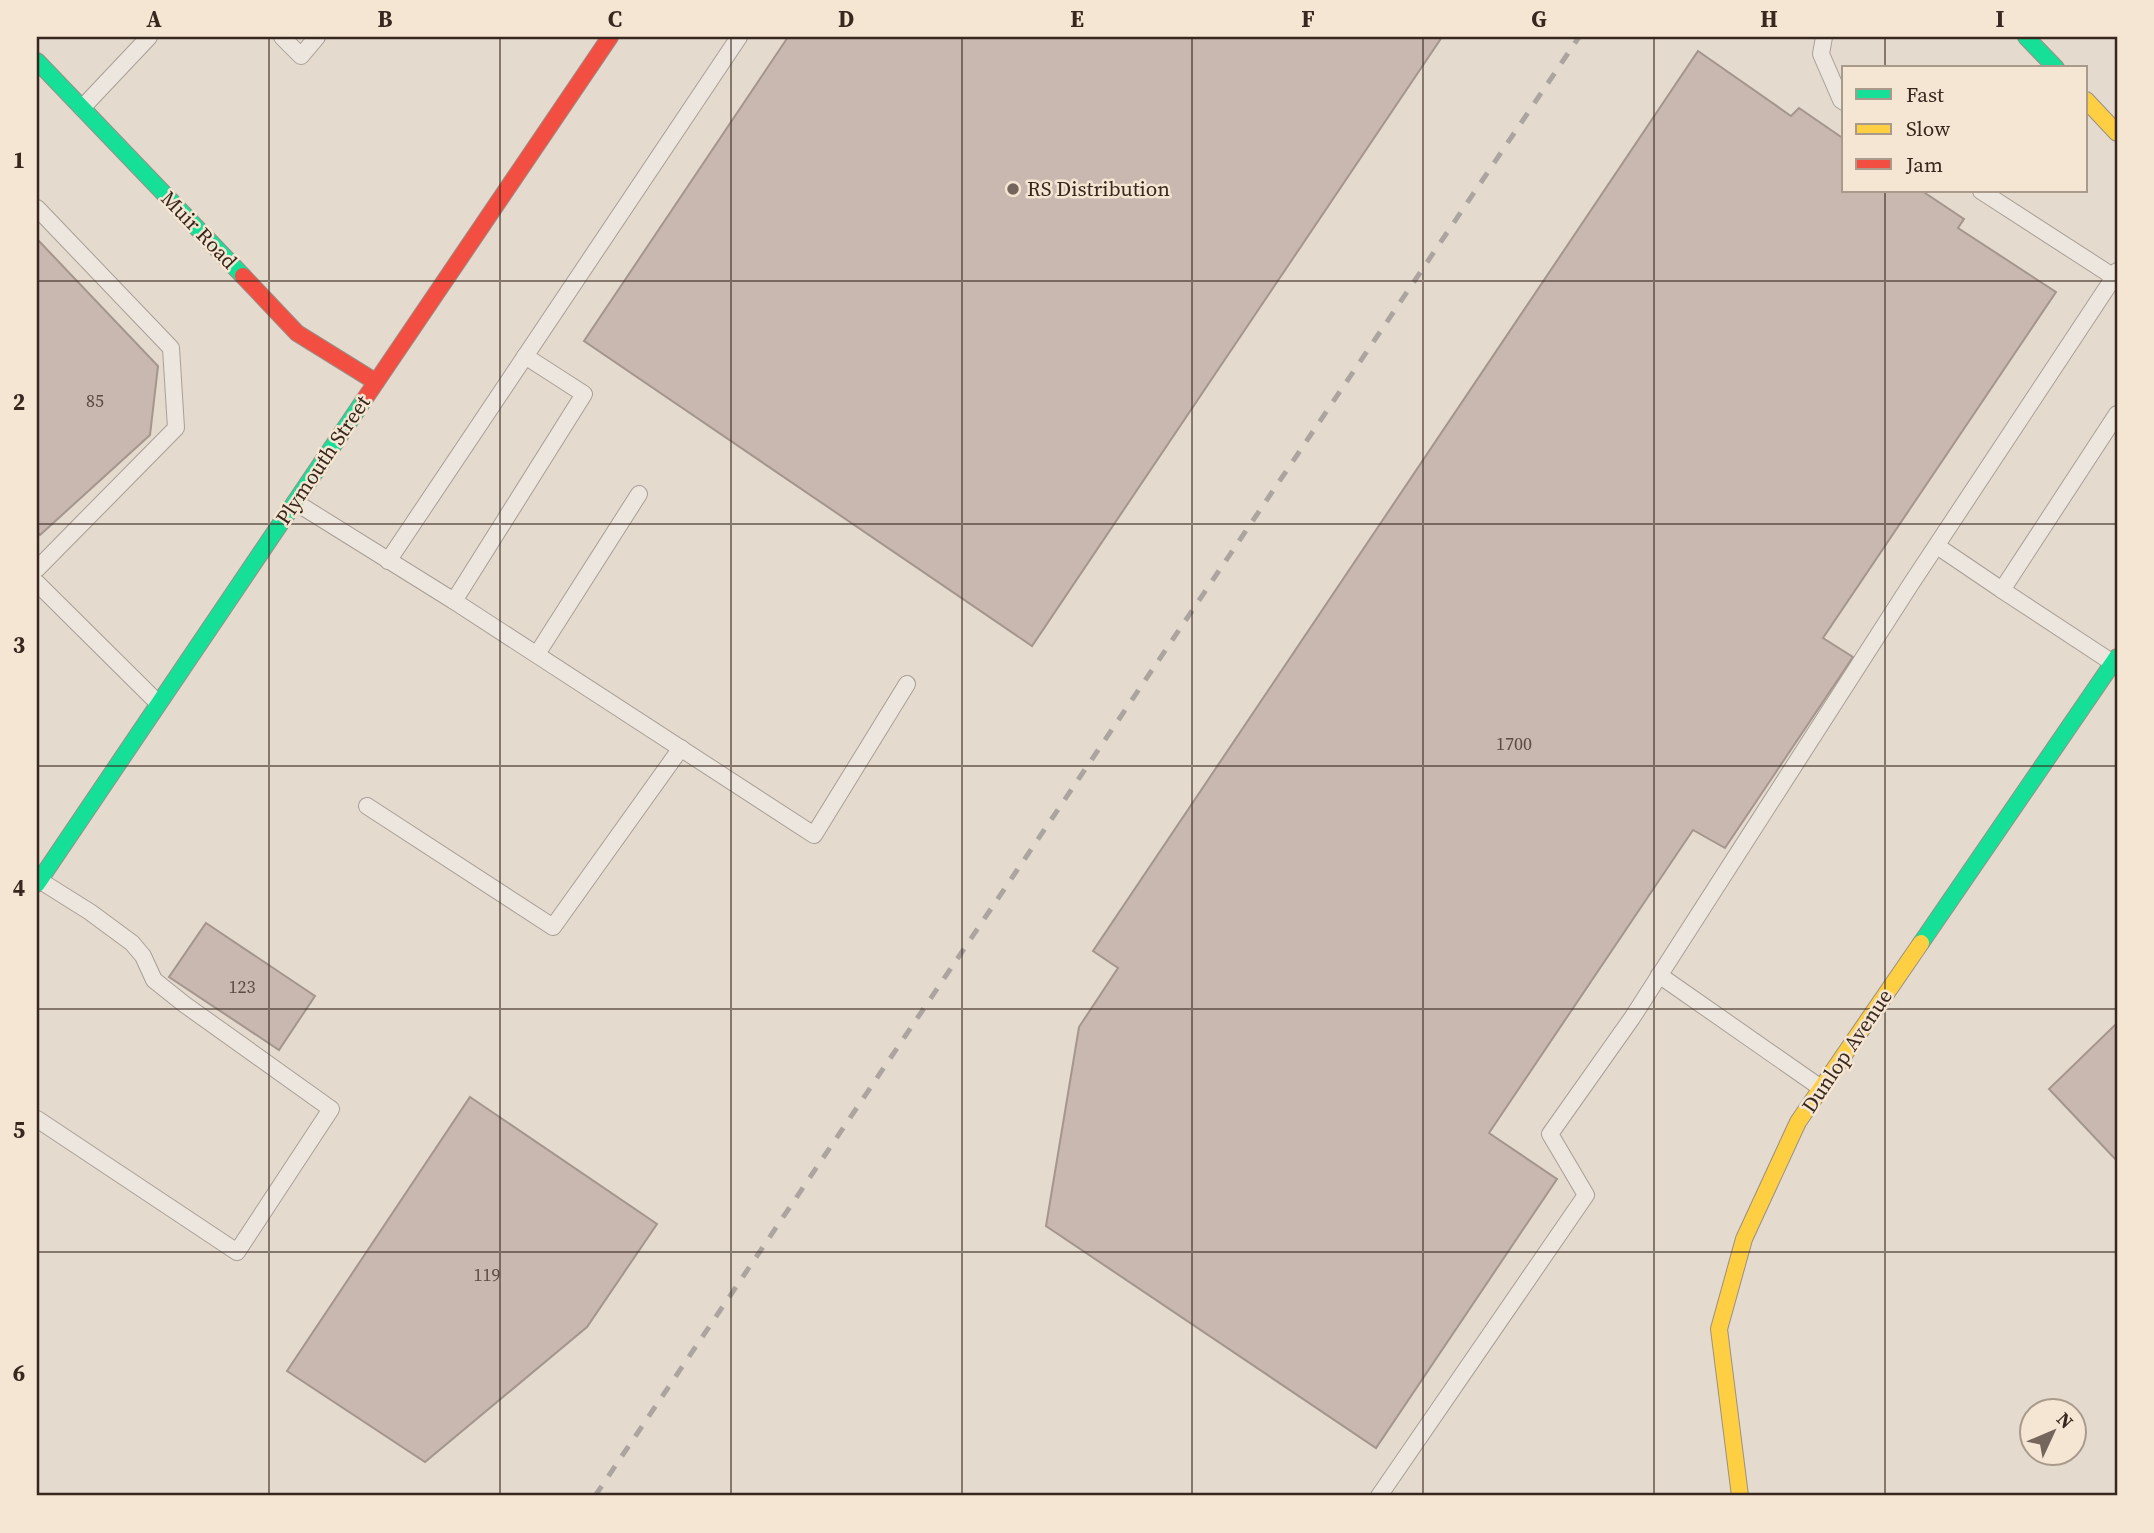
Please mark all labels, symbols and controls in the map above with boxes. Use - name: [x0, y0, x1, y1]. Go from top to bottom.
- text: A: [146, 3, 162, 35]
- text: B: [378, 3, 393, 35]
- text: C: [608, 3, 622, 35]
- text: D: [838, 3, 854, 35]
- text: E: [1070, 3, 1084, 35]
- text: F: [1301, 3, 1315, 35]
- text: G: [1531, 3, 1547, 35]
- text: H: [1760, 3, 1778, 35]
- text: I: [1996, 3, 2005, 35]
- legend: [1842, 66, 2088, 192]
- text: Fast: [1906, 80, 1944, 109]
- text: Slow: [1906, 114, 1950, 143]
- text: 1: [13, 144, 25, 176]
- text: Jam: [1905, 150, 1943, 179]
- place label: RS Distribution: [1027, 174, 1170, 203]
- marker: RS Distribution: [1005, 181, 1021, 197]
- street label: Muir Road: [155, 184, 244, 275]
- text: 2: [13, 386, 25, 418]
- house number: 85: [86, 388, 104, 413]
- street label: Plymouth Street: [269, 389, 377, 530]
- text: 3: [13, 629, 25, 661]
- house number: 1700: [1496, 731, 1532, 756]
- text: 4: [13, 872, 25, 904]
- house number: 123: [229, 974, 256, 999]
- street label: Dunlop Avenue: [1794, 983, 1899, 1118]
- text: 5: [13, 1114, 25, 1146]
- house number: 119: [474, 1262, 501, 1287]
- text: 6: [13, 1357, 25, 1389]
- north arrow: [2018, 1396, 2088, 1466]
- text: N: [2051, 1406, 2079, 1434]

